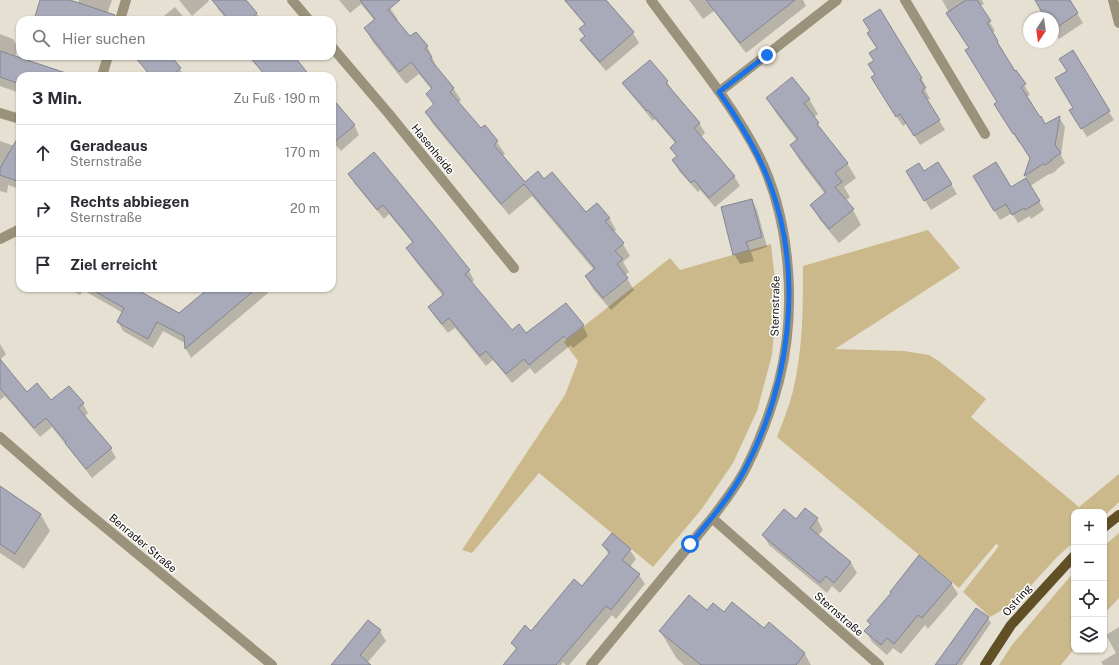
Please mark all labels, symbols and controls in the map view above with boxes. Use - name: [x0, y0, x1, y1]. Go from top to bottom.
- north arrow: [1023, 12, 1059, 48]
- search box: [16, 16, 336, 60]
- icon: search: [30, 27, 52, 49]
- text: Hier suchen: [62, 30, 145, 47]
- route end: [758, 46, 776, 64]
- text: 3 Min.: [32, 88, 82, 108]
- text: Zu Fuß · 190 m: [233, 91, 320, 106]
- street label: Hasenheide: [409, 122, 457, 176]
- text: Geradeaus: [70, 137, 148, 154]
- icon: ahead: [32, 142, 54, 164]
- text: 170 m: [285, 145, 320, 160]
- text: Sternstraße: [70, 154, 142, 169]
- text: Rechts abbiegen: [70, 193, 189, 210]
- icon: right: [32, 198, 54, 220]
- text: 20 m: [290, 201, 320, 216]
- text: Sternstraße: [70, 210, 142, 225]
- icon: arrive: [32, 254, 54, 276]
- text: Ziel erreicht: [70, 256, 157, 273]
- street label: Sternstraße: [768, 276, 782, 336]
- map controls: [1071, 509, 1107, 653]
- button: +: [1071, 509, 1107, 545]
- street label: Benrader Straße: [107, 511, 179, 575]
- route start: [681, 535, 699, 553]
- button: −: [1071, 545, 1107, 581]
- button: locate: [1071, 581, 1107, 617]
- street label: Ostring: [1000, 582, 1034, 618]
- street label: Sternstraße: [812, 590, 866, 638]
- button: layers: [1071, 617, 1107, 653]

